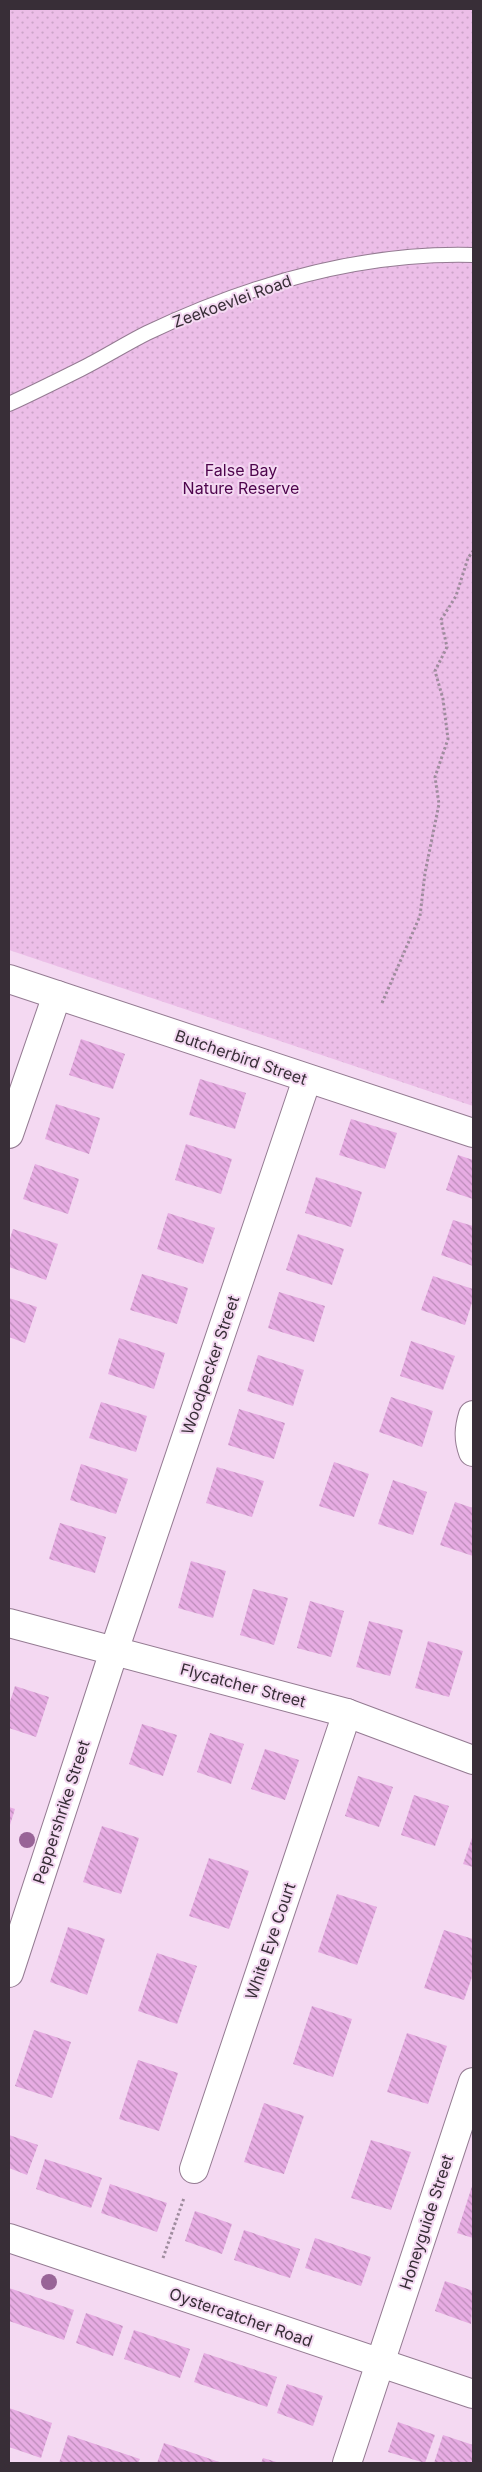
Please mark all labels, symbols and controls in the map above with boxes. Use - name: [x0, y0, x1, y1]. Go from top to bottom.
- street label: Zeekoevlei Road: [170, 270, 294, 332]
- park label: False Bay Nature Reserve: [183, 460, 299, 498]
- street label: Butcherbird Street: [172, 1025, 310, 1089]
- street label: Woodpecker Street: [177, 1293, 243, 1437]
- street label: Flycatcher Street: [178, 1659, 308, 1711]
- street label: Peppershrike Street: [28, 1738, 94, 1886]
- street label: White Eye Court: [241, 1880, 299, 2002]
- street label: Honeyguide Street: [395, 2152, 457, 2292]
- street label: Oystercatcher Road: [167, 2283, 315, 2351]

